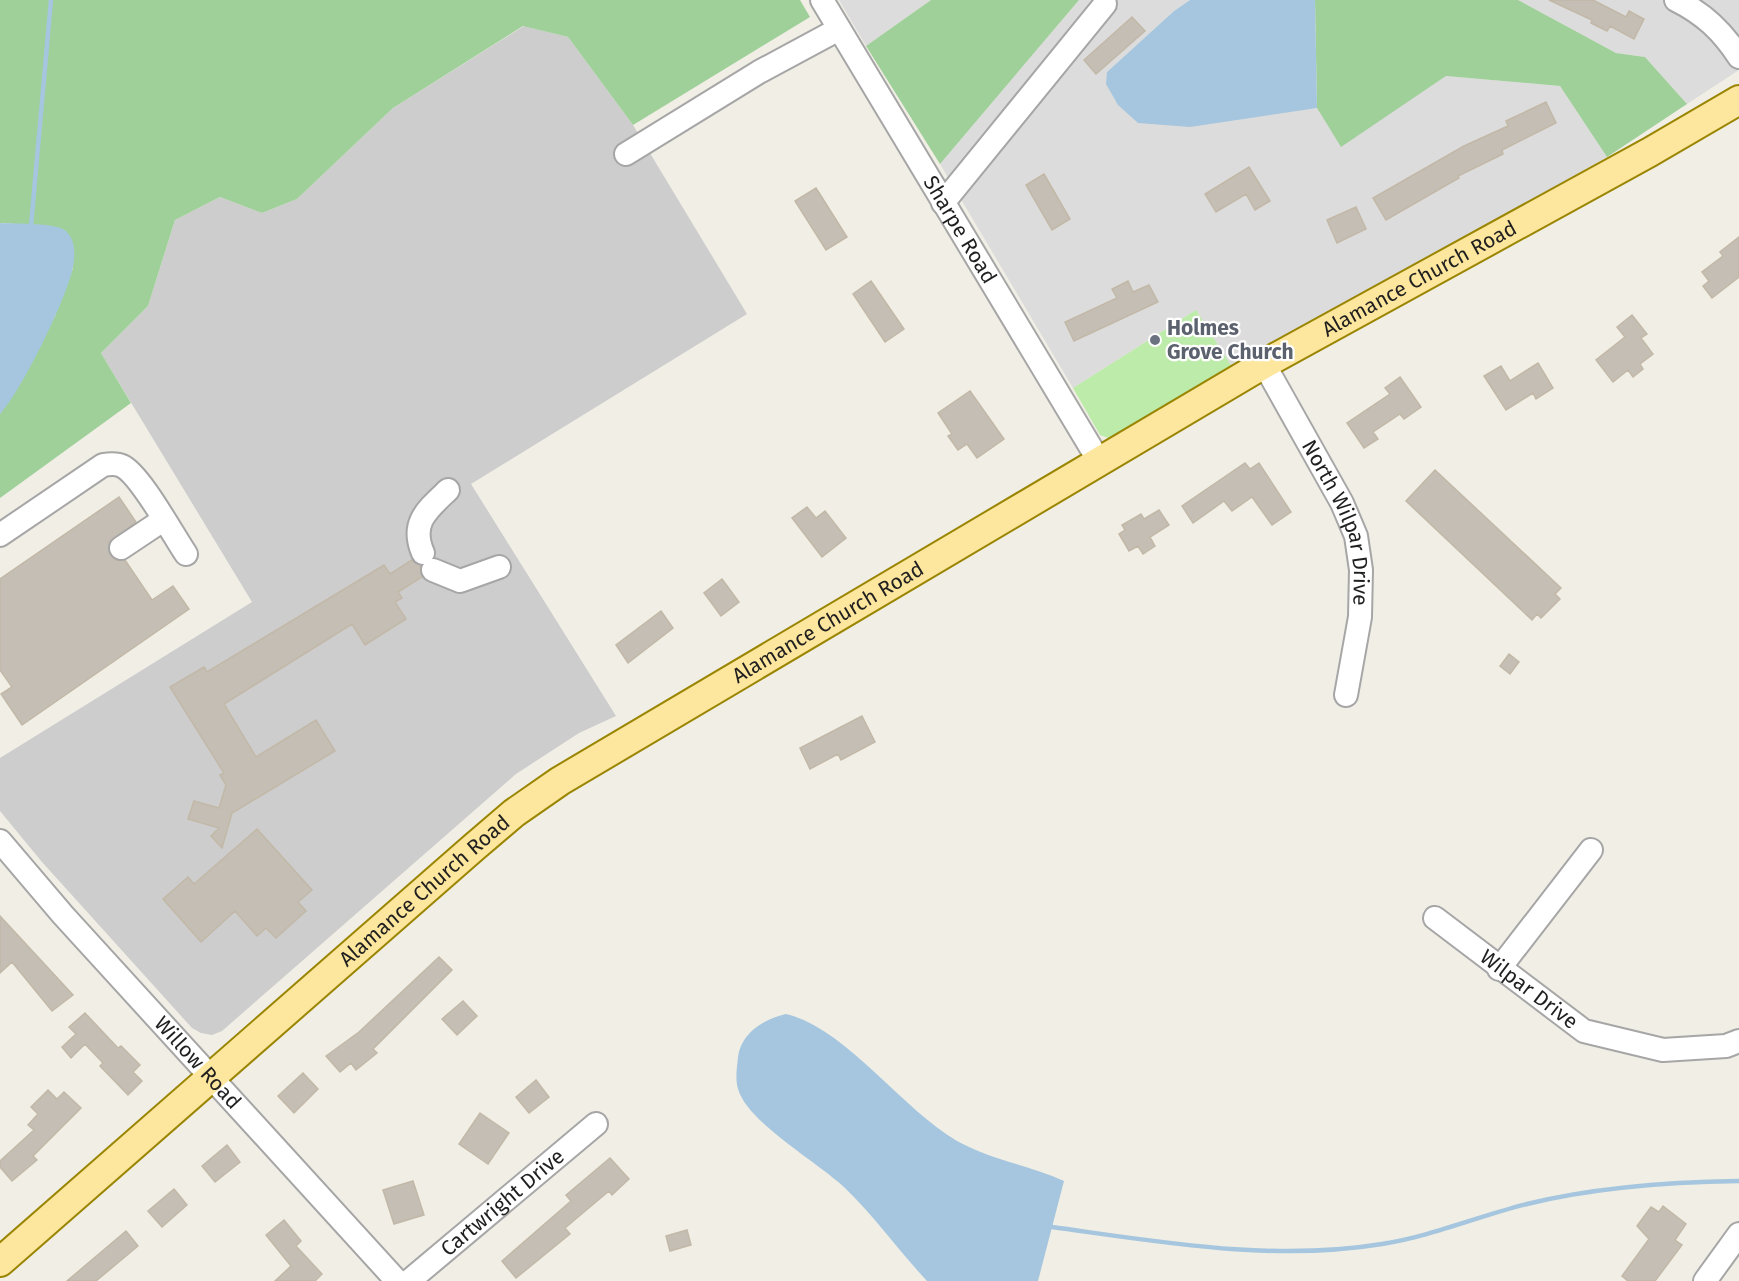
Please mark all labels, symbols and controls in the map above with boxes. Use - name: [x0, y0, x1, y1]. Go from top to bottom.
- street label: Sharpe Road: [918, 171, 1002, 288]
- street label: Alamance Church Road: [1318, 215, 1521, 343]
- place label: Holmes Grove Church: [1167, 315, 1294, 365]
- marker: Holmes Grove Church: [1148, 333, 1162, 347]
- street label: North Wilpar Drive: [1296, 435, 1374, 606]
- street label: Alamance Church Road: [728, 556, 928, 689]
- street label: Alamance Church Road: [334, 809, 515, 972]
- street label: Wilpar Drive: [1475, 944, 1583, 1035]
- street label: Willow Road: [149, 1011, 247, 1115]
- street label: Cartwright Drive: [435, 1143, 570, 1262]

